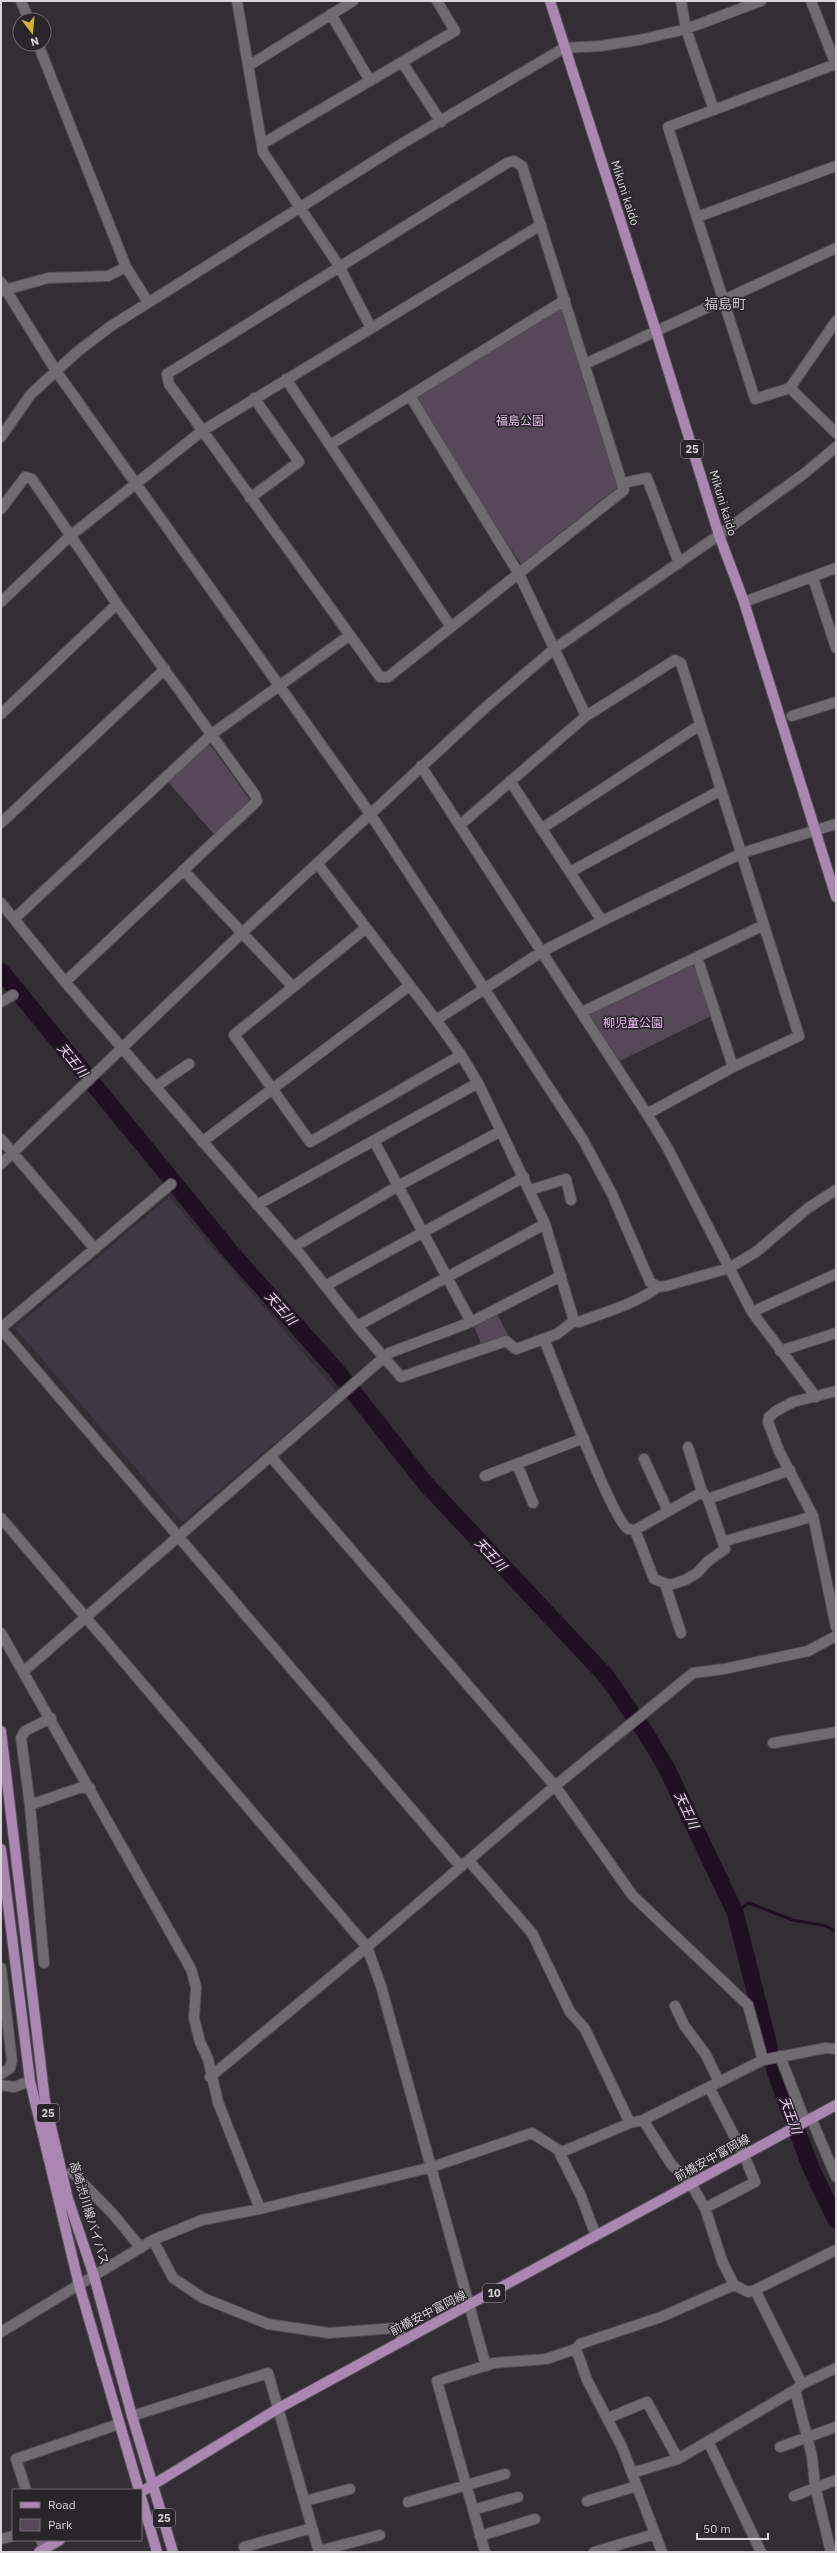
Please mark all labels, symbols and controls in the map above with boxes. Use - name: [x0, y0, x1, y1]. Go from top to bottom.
- north arrow: [12, 12, 52, 52]
- text: N: [29, 34, 41, 49]
- street label: Mikuni kaido: [608, 158, 643, 228]
- district label: 福島町: [704, 295, 746, 313]
- park label: 福島公園: [496, 413, 544, 428]
- road number: 25: [681, 440, 703, 458]
- street label: Mikuni kaido: [706, 468, 741, 538]
- park label: 柳児童公園: [603, 1015, 663, 1030]
- water label: 天王川: [54, 1040, 93, 1082]
- water label: 天王川: [261, 1288, 301, 1330]
- water label: 天王川: [471, 1534, 512, 1576]
- water label: 天王川: [671, 1789, 703, 1833]
- water label: 天王川: [776, 2094, 806, 2138]
- road number: 25: [37, 2104, 59, 2122]
- street label: 前橋安中富岡線: [671, 2131, 752, 2184]
- street label: 高崎渋川線バイパス: [67, 2159, 112, 2267]
- road number: 10: [483, 2284, 505, 2302]
- street label: 前橋安中富岡線: [387, 2287, 469, 2338]
- legend: [12, 2489, 142, 2541]
- text: Road: [48, 2497, 76, 2512]
- road number: 25: [153, 2509, 175, 2527]
- scale bar: [697, 2515, 768, 2541]
- text: Park: [48, 2517, 73, 2532]
- text: 50 m: [703, 2521, 731, 2536]

